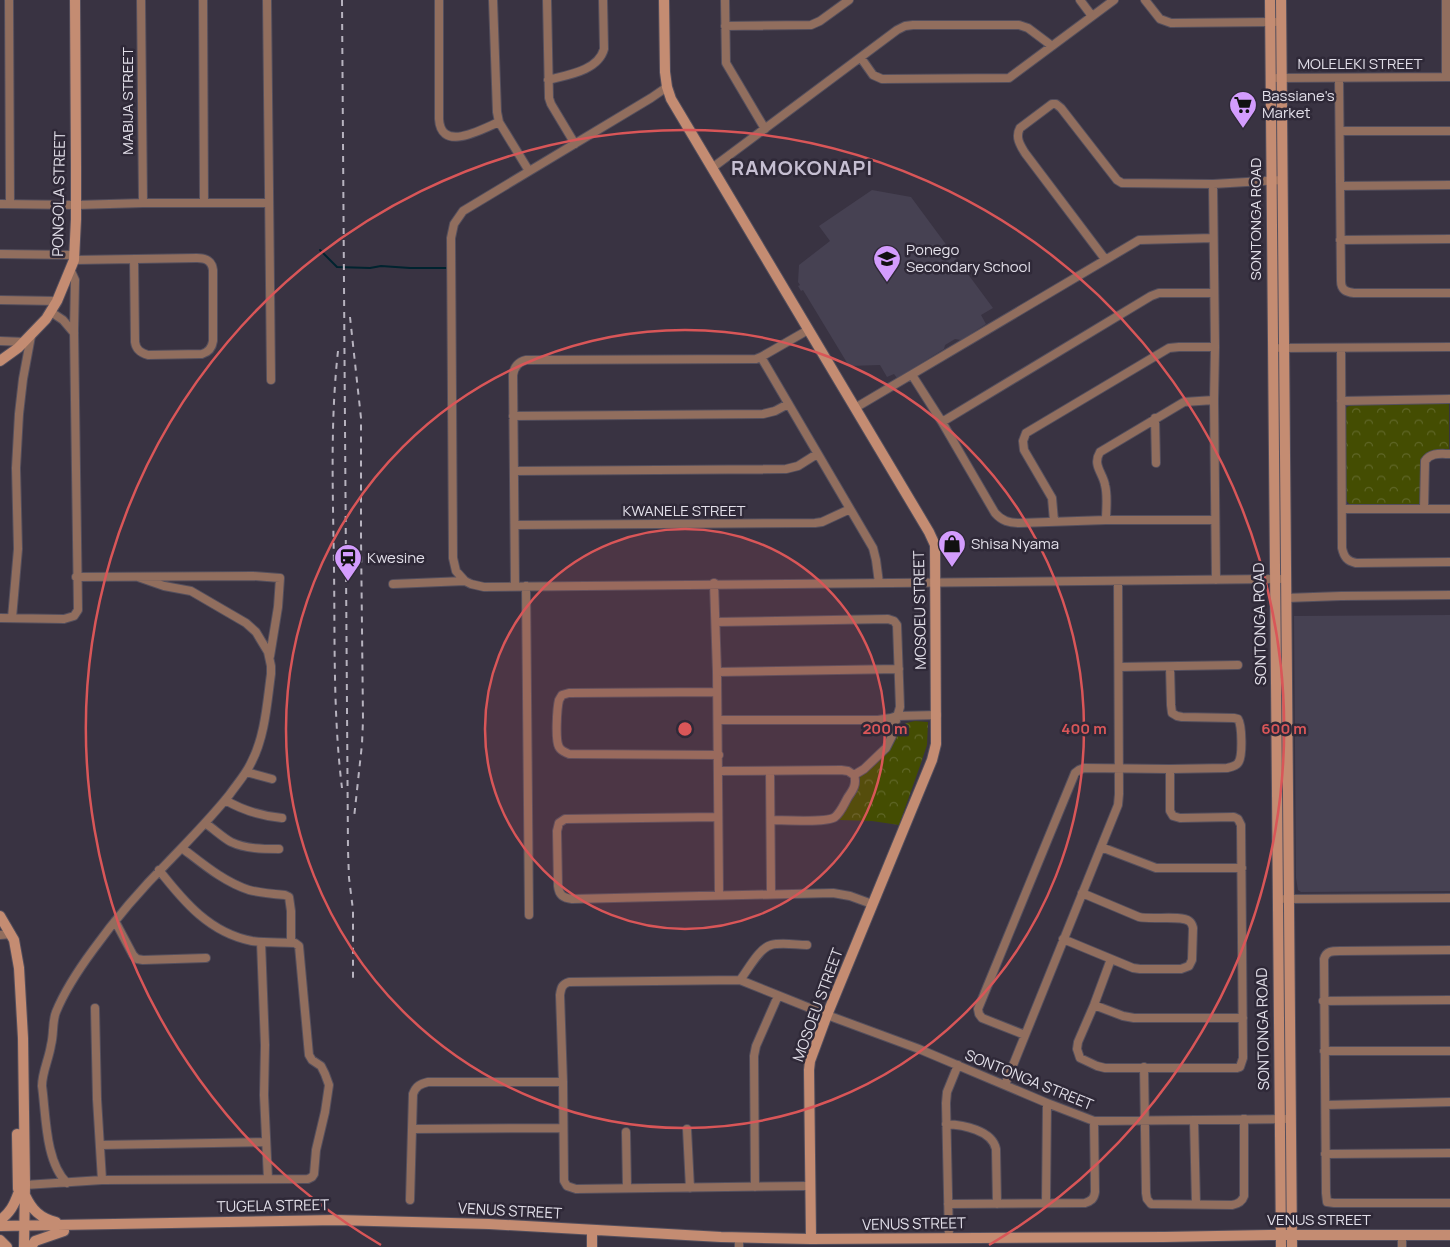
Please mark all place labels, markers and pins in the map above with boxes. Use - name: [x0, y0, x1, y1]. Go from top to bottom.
- place label: Bassiane's Market: [1262, 85, 1335, 123]
- supermarket icon: Bassiane's Market: [1228, 90, 1258, 129]
- place label: Ponego Secondary School: [906, 239, 1031, 277]
- school or university icon: Ponego Secondary School: [872, 244, 902, 283]
- shop icon: Shisa Nyama: [937, 529, 967, 568]
- place label: Shisa Nyama: [971, 533, 1059, 554]
- station icon: Kwesine: [333, 543, 363, 582]
- place label: Kwesine: [367, 547, 425, 568]
- centre of rings: [676, 720, 694, 738]

